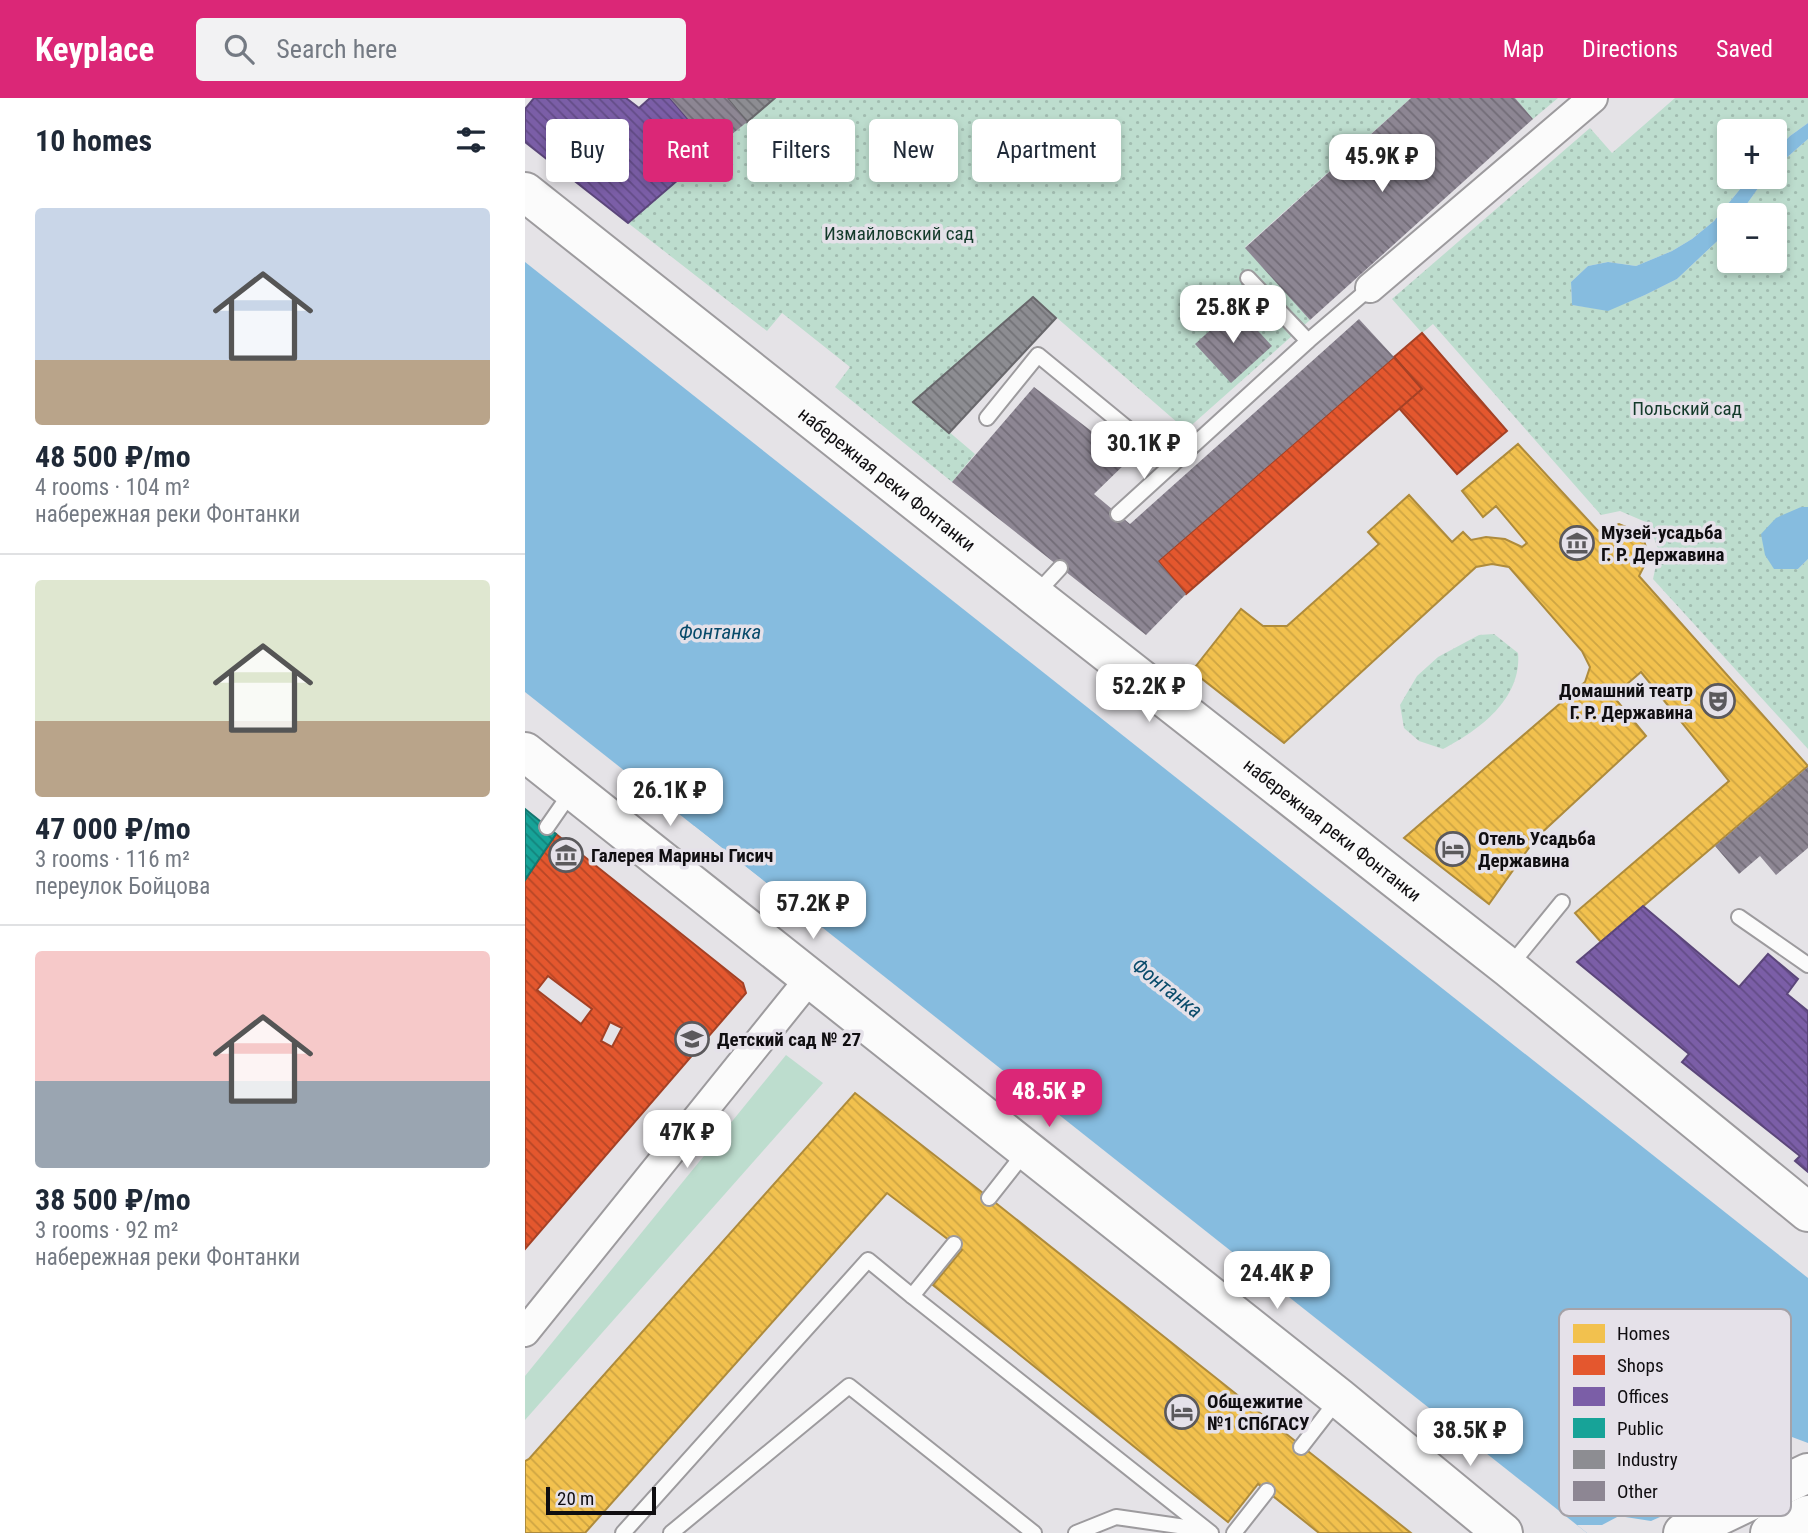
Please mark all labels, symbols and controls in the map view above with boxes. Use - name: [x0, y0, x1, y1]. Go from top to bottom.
- search box: [196, 18, 686, 81]
- text: Keyplace: [35, 30, 154, 69]
- icon: search: [220, 30, 258, 68]
- text: Search here: [276, 34, 397, 64]
- text: Map: [1503, 35, 1544, 63]
- text: Directions: [1582, 35, 1678, 63]
- text: Saved: [1716, 35, 1773, 63]
- chip: Buy: [546, 119, 629, 182]
- chip: Rent: [643, 119, 733, 182]
- chip: Filters: [747, 119, 855, 182]
- chip: New: [869, 119, 958, 182]
- chip: Apartment: [972, 119, 1121, 182]
- map controls: [1717, 119, 1787, 273]
- button: +: [1717, 119, 1787, 189]
- icon: filters: [452, 121, 490, 159]
- text: 10 homes: [35, 123, 152, 158]
- pin: 45.9K ₽: [1317, 134, 1447, 194]
- text: 45.9K ₽: [1345, 143, 1419, 170]
- button: −: [1717, 203, 1787, 273]
- park label: Измайловский сад: [824, 222, 974, 245]
- icon: home: [200, 253, 326, 379]
- pin: 25.8K ₽: [1168, 286, 1298, 345]
- text: 25.8K ₽: [1196, 294, 1270, 321]
- park label: Польский сад: [1632, 397, 1742, 420]
- street label: набережная реки Фонтанки: [794, 402, 980, 556]
- pin: 30.1K ₽: [1079, 422, 1209, 481]
- text: 30.1K ₽: [1107, 430, 1181, 457]
- text: 48 500 ₽/mo: [35, 439, 191, 474]
- text: 4 rooms · 104 m²: [35, 474, 190, 501]
- text: набережная реки Фонтанки: [35, 501, 300, 528]
- place label: Музей-усадьба Г. Р. Державина: [1601, 521, 1724, 566]
- museum icon: Музей-усадьба Г. Р. Державина: [1558, 524, 1596, 562]
- water label: Фонтанка: [679, 620, 761, 644]
- icon: home: [200, 625, 326, 751]
- pin: 52.2K ₽: [1084, 664, 1214, 724]
- text: 52.2K ₽: [1112, 673, 1186, 700]
- place label: Домашний театр Г. Р. Державина: [1559, 679, 1693, 724]
- theatre icon: Домашний театр Г. Р. Державина: [1699, 682, 1737, 720]
- street label: набережная реки Фонтанки: [1239, 753, 1426, 906]
- pin: 26.1K ₽: [605, 768, 735, 828]
- text: 26.1K ₽: [633, 777, 707, 804]
- text: 47 000 ₽/mo: [35, 811, 191, 846]
- place label: Отель Усадьба Державина: [1478, 827, 1596, 872]
- hotel icon: Отель Усадьба Державина: [1434, 830, 1472, 868]
- museum icon: Галерея Марины Гисич: [547, 836, 585, 874]
- place label: Галерея Марины Гисич: [591, 844, 773, 867]
- text: 3 rooms · 116 m²: [35, 846, 190, 873]
- text: переулок Бойцова: [35, 873, 210, 900]
- pin: 57.2K ₽: [748, 882, 878, 941]
- text: 57.2K ₽: [776, 890, 850, 917]
- water label: Фонтанка: [1127, 953, 1207, 1023]
- icon: home: [200, 996, 326, 1122]
- school or university icon: Детский сад № 27: [673, 1020, 711, 1058]
- place label: Детский сад № 27: [717, 1028, 861, 1051]
- pin: 48.5K ₽: [984, 1070, 1114, 1129]
- text: 48.5K ₽: [1012, 1078, 1086, 1105]
- pin: 47K ₽: [638, 1110, 736, 1170]
- text: 47K ₽: [659, 1119, 715, 1146]
- text: 38 500 ₽/mo: [35, 1182, 191, 1217]
- text: 3 rooms · 92 m²: [35, 1217, 178, 1244]
- text: набережная реки Фонтанки: [35, 1244, 300, 1271]
- pin: 24.4K ₽: [1212, 1252, 1342, 1311]
- text: 24.4K ₽: [1240, 1260, 1314, 1287]
- legend: [1559, 1309, 1791, 1516]
- text: Homes: [1617, 1322, 1670, 1345]
- text: Shops: [1617, 1354, 1664, 1377]
- text: Offices: [1617, 1385, 1669, 1408]
- place label: Общежитие №1 СПбГАСУ: [1207, 1390, 1310, 1435]
- hotel icon: Общежитие №1 СПбГАСУ: [1163, 1393, 1201, 1431]
- pin: 38.5K ₽: [1405, 1408, 1535, 1468]
- text: 38.5K ₽: [1433, 1417, 1507, 1444]
- text: Public: [1617, 1417, 1664, 1440]
- text: Industry: [1617, 1448, 1678, 1471]
- text: Other: [1617, 1480, 1658, 1503]
- scale bar: [546, 1484, 656, 1516]
- text: 20 m: [557, 1487, 594, 1510]

